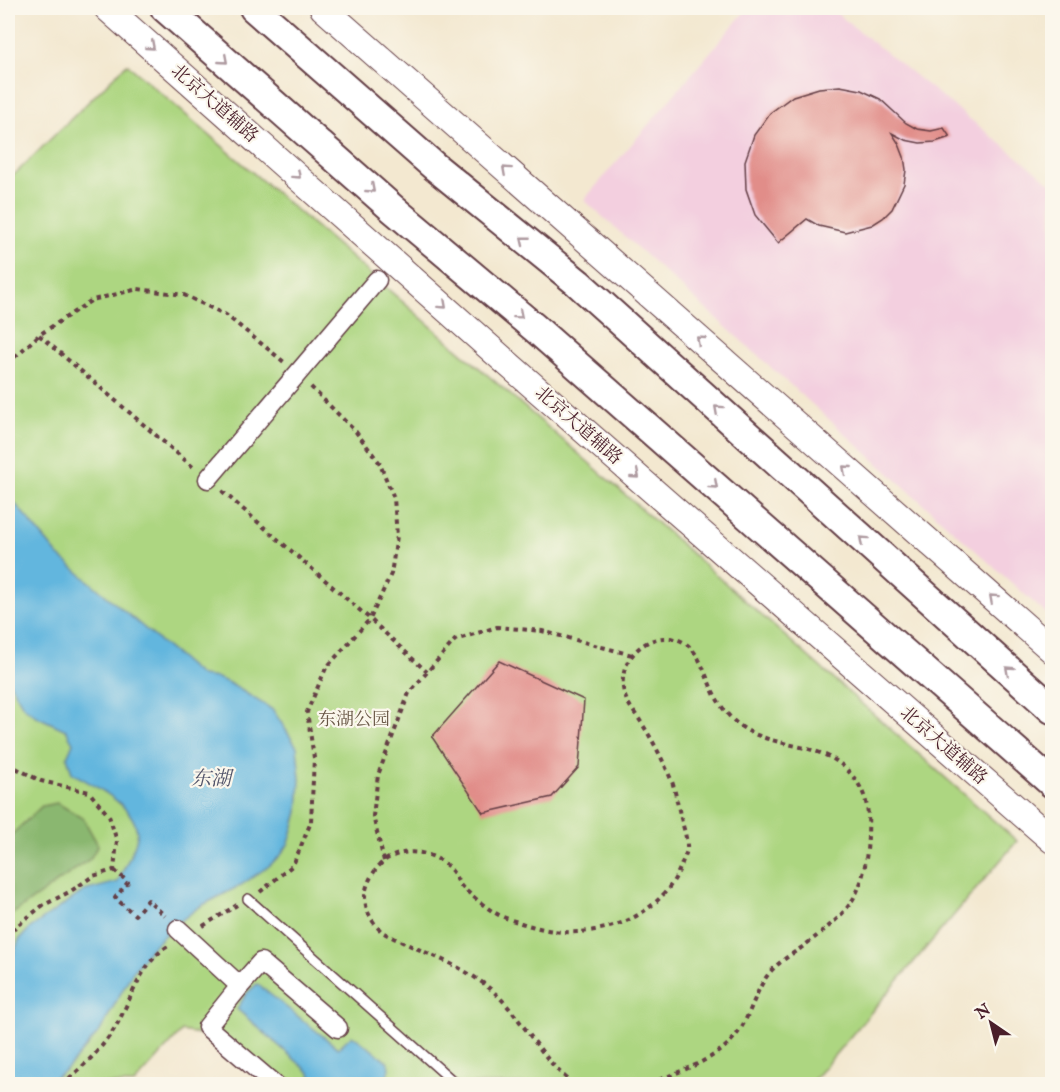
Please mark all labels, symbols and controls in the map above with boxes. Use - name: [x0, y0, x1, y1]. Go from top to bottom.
- one-way arrow: [144, 39, 155, 50]
- one-way arrow: [218, 53, 228, 64]
- street label: 北京大道辅路: [166, 60, 262, 148]
- one-way arrow: [502, 166, 513, 177]
- one-way arrow: [290, 168, 301, 179]
- one-way arrow: [364, 182, 375, 193]
- one-way arrow: [520, 236, 531, 247]
- one-way arrow: [436, 298, 446, 309]
- one-way arrow: [512, 308, 523, 319]
- one-way arrow: [696, 337, 707, 348]
- street label: 北京大道辅路: [530, 382, 626, 470]
- one-way arrow: [715, 405, 725, 416]
- one-way arrow: [843, 465, 853, 476]
- one-way arrow: [629, 468, 640, 479]
- one-way arrow: [707, 478, 718, 489]
- one-way arrow: [860, 536, 870, 547]
- one-way arrow: [989, 594, 1000, 605]
- one-way arrow: [1005, 666, 1015, 677]
- street label: 北京大道辅路: [895, 702, 991, 790]
- park label: 东湖公园: [318, 709, 390, 732]
- water label: 东湖: [191, 767, 234, 792]
- north arrow: [961, 993, 1021, 1053]
- text: N: [971, 1000, 995, 1025]

